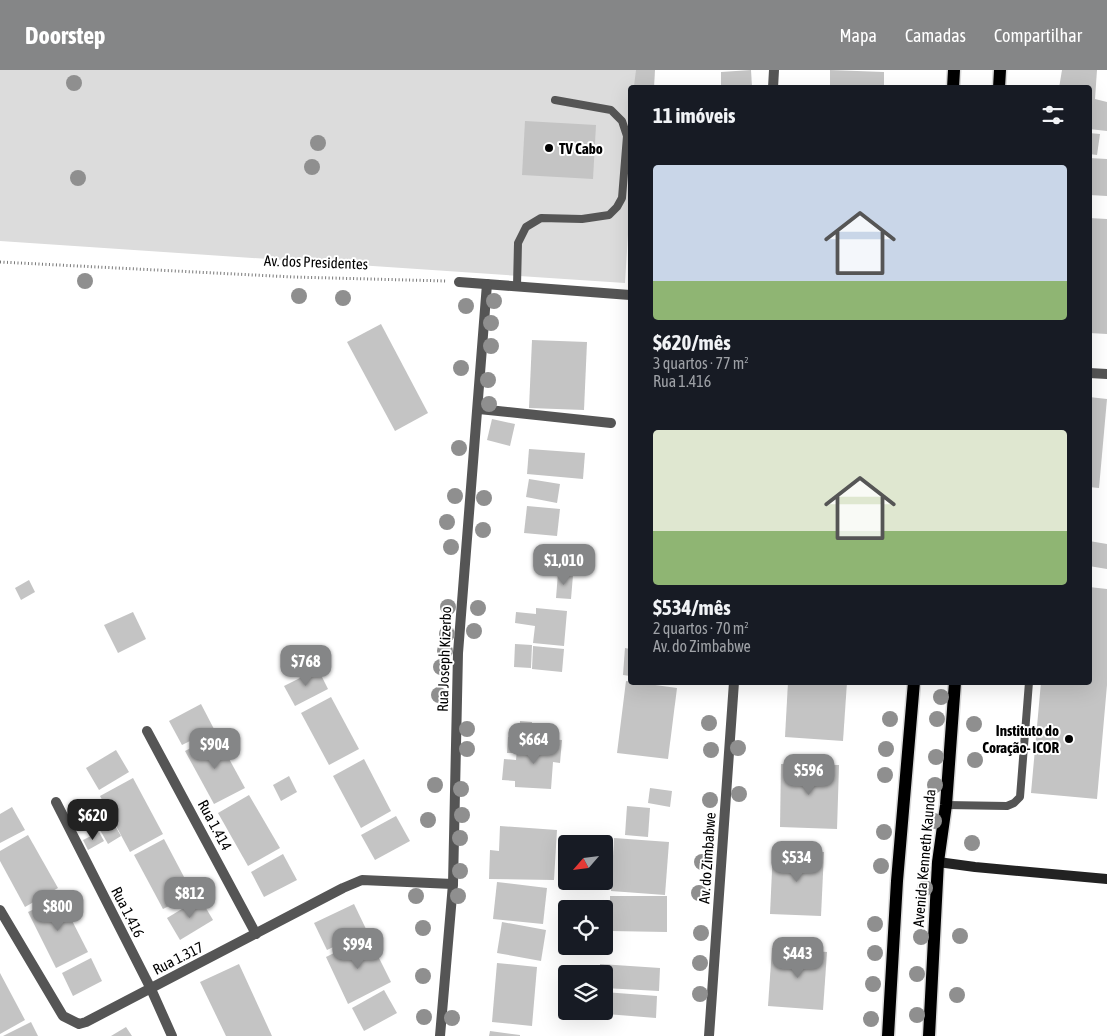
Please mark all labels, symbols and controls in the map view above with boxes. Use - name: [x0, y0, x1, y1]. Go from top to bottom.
- text: Doorstep: [25, 22, 106, 49]
- text: Mapa: [840, 25, 877, 46]
- text: Camadas: [905, 25, 966, 46]
- text: Compartilhar: [994, 25, 1082, 46]
- icon: filters: [1039, 101, 1067, 129]
- text: 11 imóveis: [653, 103, 735, 127]
- place label: TV Cabo: [559, 140, 603, 157]
- marker: TV Cabo: [543, 142, 555, 154]
- icon: home: [815, 198, 905, 288]
- street label: Av. dos Presidentes: [264, 252, 368, 272]
- text: $620/mês: [653, 330, 731, 354]
- text: 3 quartos · 77 m²: [653, 354, 749, 372]
- text: Rua 1.416: [653, 372, 711, 390]
- icon: home: [815, 463, 905, 553]
- pin: $1,010: [523, 544, 605, 586]
- text: $1,010: [544, 551, 584, 569]
- text: $534/mês: [653, 595, 731, 619]
- street label: Rua Joseph Kizerbo: [434, 606, 454, 712]
- text: 2 quartos · 70 m²: [653, 619, 749, 637]
- text: Av. do Zimbabwe: [653, 637, 751, 655]
- pin: $768: [276, 644, 336, 687]
- text: $768: [291, 652, 321, 670]
- pin: $664: [504, 722, 564, 765]
- place label: Instituto do Coração- ICOR: [982, 722, 1059, 756]
- pin: $904: [185, 728, 245, 770]
- text: $664: [519, 730, 549, 748]
- marker: Instituto do Coração- ICOR: [1063, 733, 1075, 745]
- text: $904: [200, 735, 230, 753]
- pin: $596: [779, 754, 839, 796]
- text: $596: [794, 761, 824, 779]
- street label: Avenida Kenneth Kaunda: [909, 788, 939, 928]
- street label: Rua 1.414: [195, 797, 235, 853]
- pin: $620: [63, 798, 123, 841]
- text: $620: [78, 806, 108, 824]
- street label: Av. do Zimbabwe: [695, 811, 719, 904]
- north arrow: [558, 835, 612, 890]
- map controls: [558, 835, 613, 1020]
- pin: $534: [767, 840, 827, 883]
- text: $534: [782, 848, 812, 866]
- pin: $812: [160, 876, 220, 919]
- street label: Rua 1.416: [108, 884, 148, 940]
- text: $812: [175, 884, 205, 902]
- pin: $800: [28, 890, 88, 932]
- text: $800: [43, 897, 73, 915]
- button: locate: [558, 900, 613, 955]
- pin: $994: [328, 928, 388, 970]
- text: $994: [343, 935, 373, 953]
- pin: $443: [768, 936, 828, 979]
- street label: Rua 1.317: [150, 938, 206, 978]
- text: $443: [783, 944, 813, 962]
- button: layers: [558, 965, 613, 1020]

